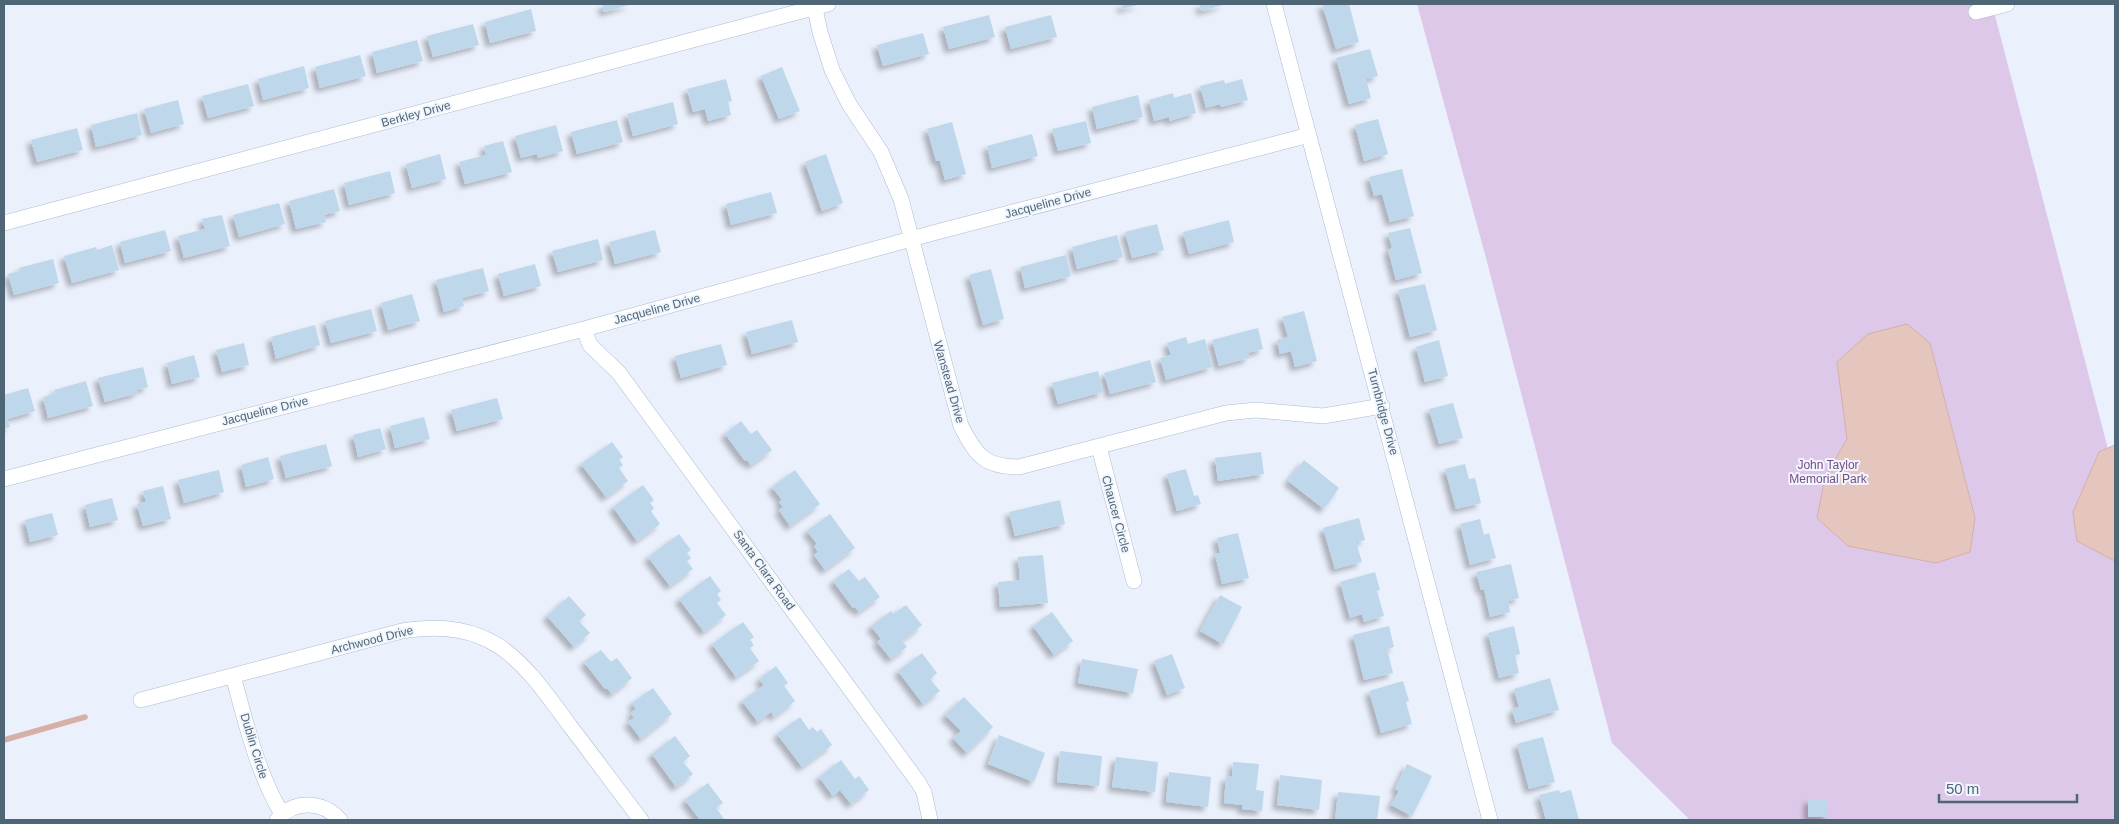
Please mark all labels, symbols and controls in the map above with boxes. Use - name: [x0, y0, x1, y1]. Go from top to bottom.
- street label: Berkley Drive: [380, 98, 453, 130]
- street label: Jacqueline Drive: [1003, 185, 1093, 221]
- street label: Jacqueline Drive: [612, 291, 702, 327]
- street label: Wanstead Drive: [931, 339, 968, 425]
- street label: Turnbridge Drive: [1365, 367, 1401, 457]
- street label: Jacqueline Drive: [220, 393, 310, 429]
- park label: John Taylor Memorial Park: [1789, 458, 1868, 486]
- street label: Chaucer Circle: [1099, 474, 1133, 554]
- street label: Santa Clara Road: [730, 527, 798, 613]
- street label: Archwood Drive: [329, 623, 415, 657]
- street label: Dublin Circle: [237, 711, 271, 781]
- scale bar: [1939, 772, 2076, 804]
- text: 50 m: [1946, 780, 1979, 797]

